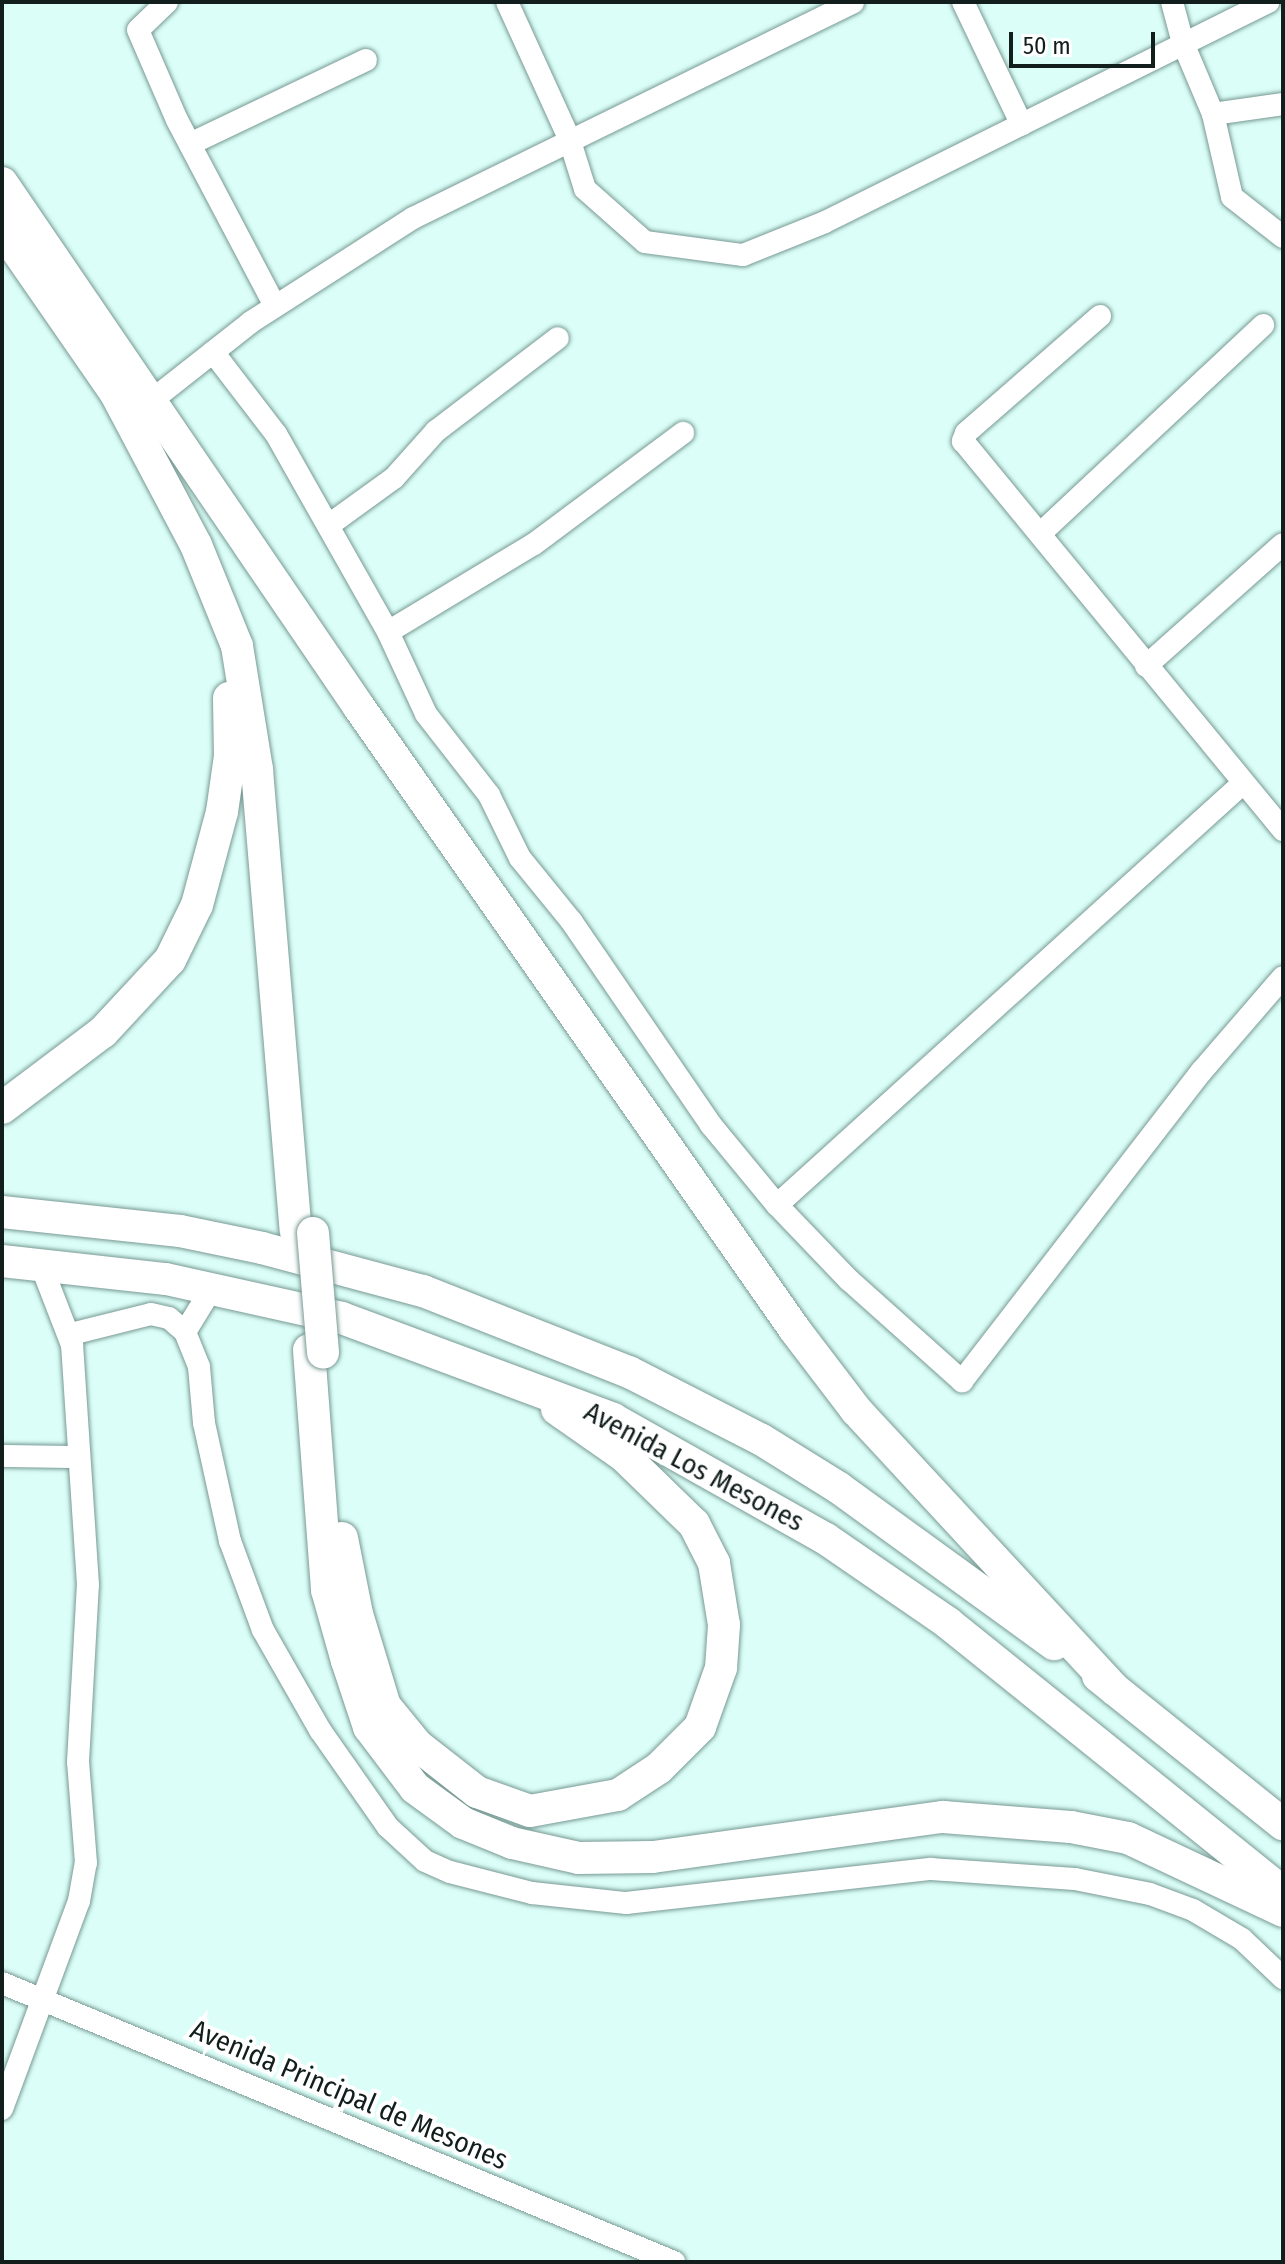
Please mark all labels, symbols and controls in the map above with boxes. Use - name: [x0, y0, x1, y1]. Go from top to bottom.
- scale bar: [1013, 16, 1159, 66]
- text: 50 m: [1023, 32, 1071, 60]
- street label: Avenida Los Mesones: [578, 1395, 810, 1539]
- street label: Avenida Principal de Mesones: [185, 2013, 513, 2177]

